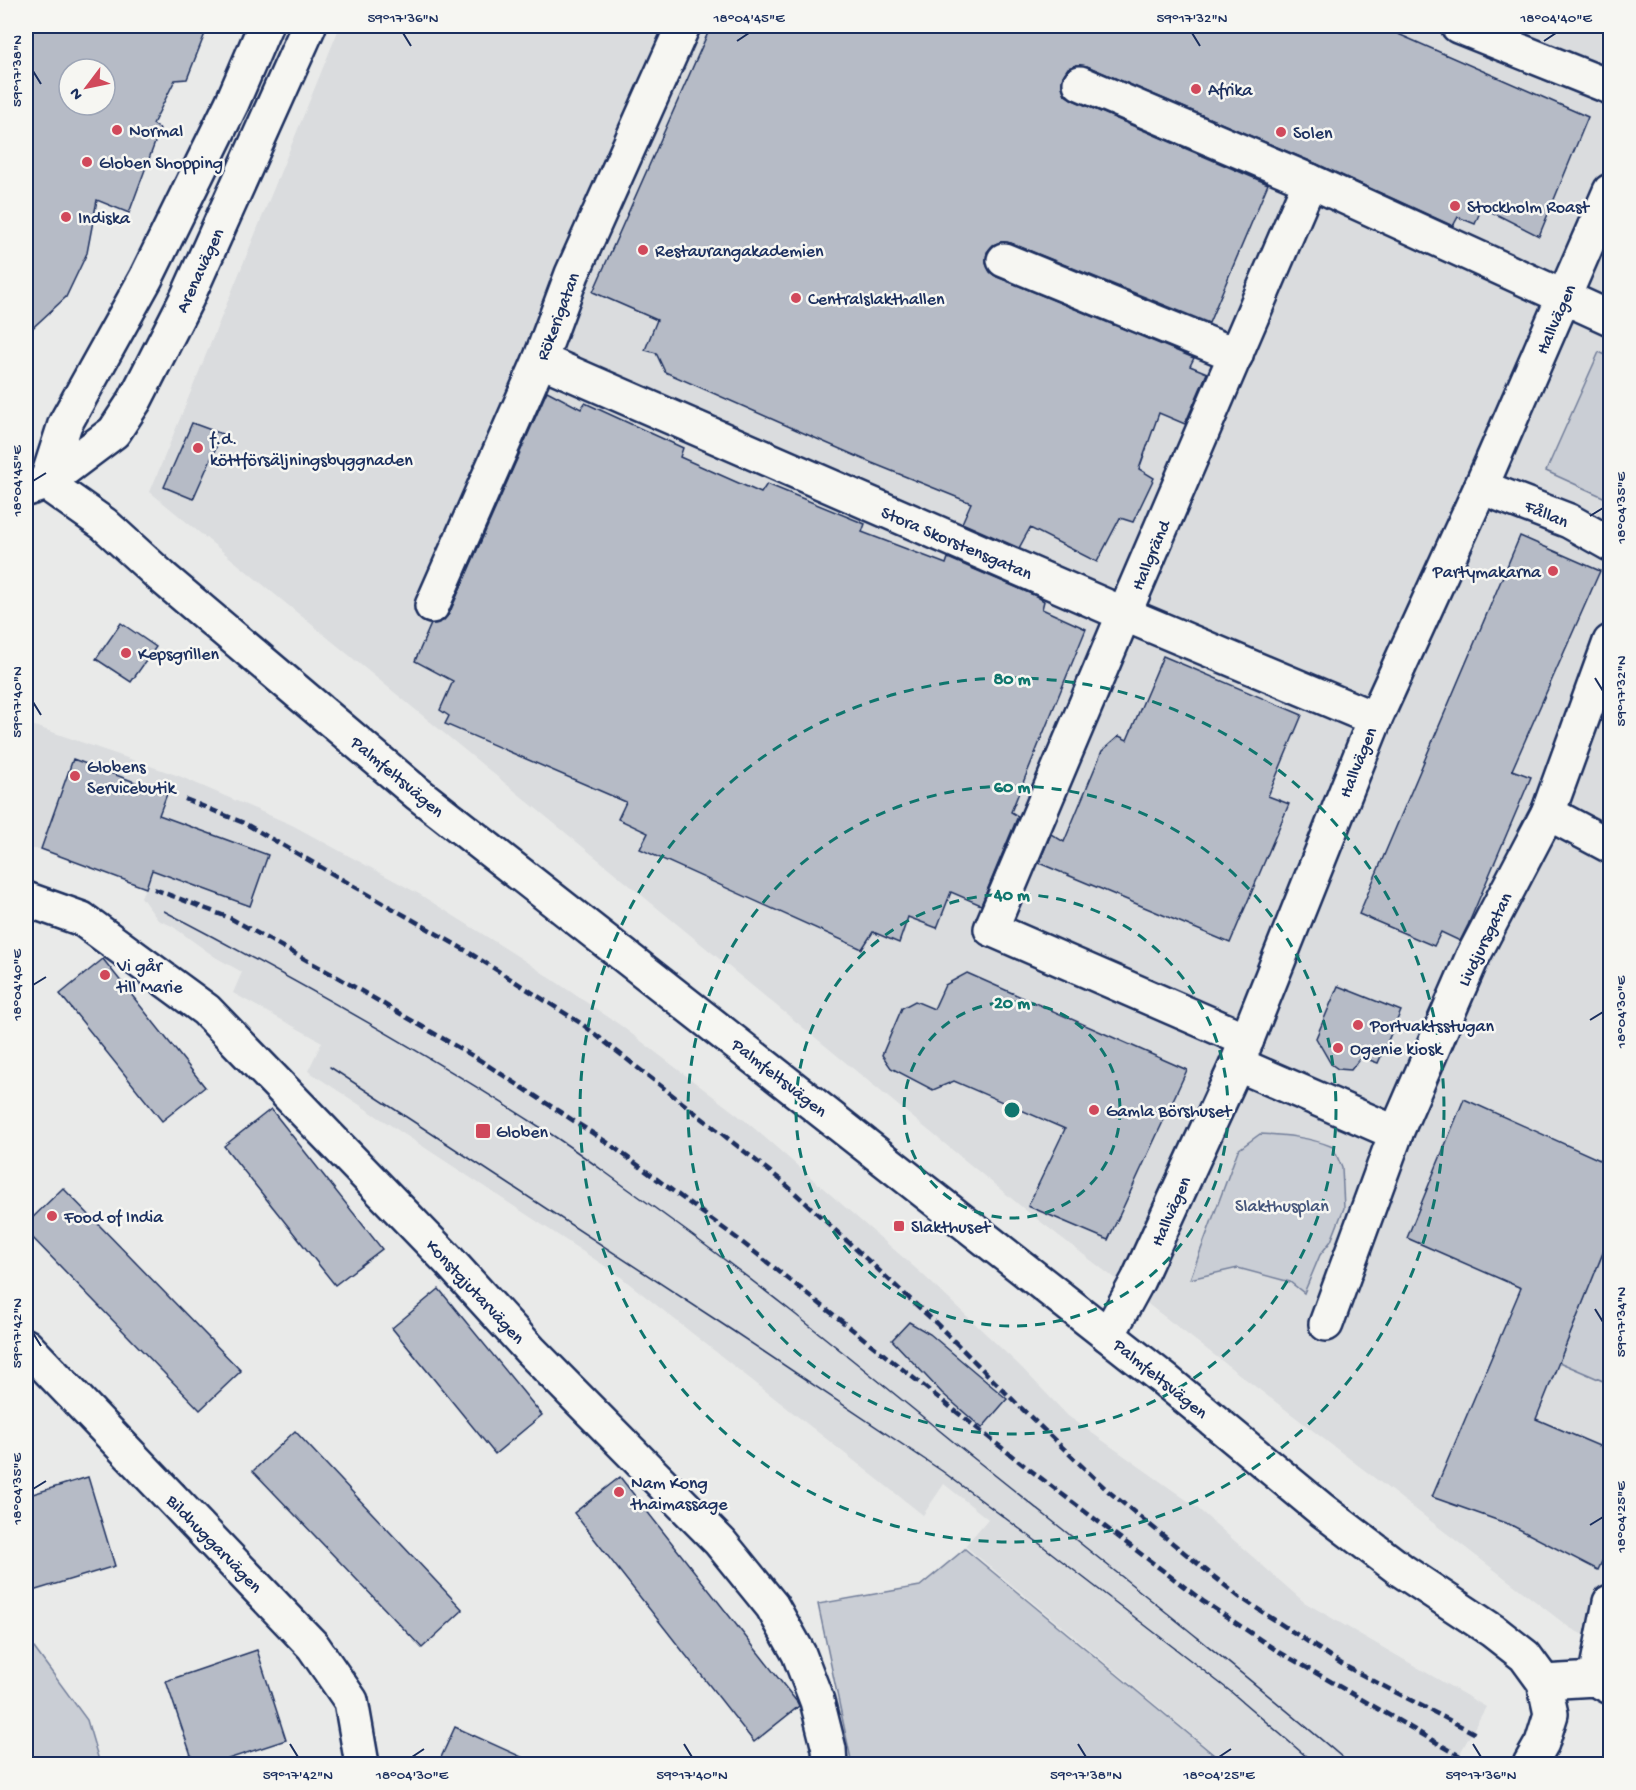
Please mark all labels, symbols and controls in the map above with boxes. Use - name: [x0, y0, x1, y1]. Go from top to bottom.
- text: 59°17'36"N: [367, 10, 439, 28]
- text: 18°04'45"E: [712, 10, 785, 28]
- text: 59°17'32"N: [1157, 10, 1228, 28]
- text: 18°04'40"E: [1519, 10, 1592, 28]
- text: 59°17'38"N: [9, 35, 27, 107]
- north arrow: [57, 57, 117, 117]
- place label: Afrika: [1208, 81, 1253, 102]
- marker: Afrika: [1189, 82, 1203, 96]
- text: N: [66, 83, 88, 103]
- place label: Normal: [129, 122, 183, 143]
- marker: Normal: [110, 123, 124, 137]
- place label: Solen: [1293, 124, 1333, 145]
- marker: Solen: [1274, 125, 1288, 139]
- place label: Globen Shopping: [99, 154, 223, 175]
- marker: Globen Shopping: [80, 155, 94, 169]
- place label: Stockholm Roast: [1467, 198, 1591, 219]
- marker: Stockholm Roast: [1448, 199, 1462, 213]
- place label: Indiska: [78, 209, 131, 230]
- marker: Indiska: [59, 210, 73, 224]
- street label: Arenavägen: [173, 225, 230, 317]
- place label: Restaurangakademien: [655, 242, 824, 263]
- marker: Restaurangakademien: [636, 243, 650, 257]
- street label: Rökerigatan: [533, 270, 586, 364]
- street label: Hallvägen: [1533, 281, 1582, 358]
- place label: Centralslakthallen: [808, 290, 945, 311]
- marker: Centralslakthallen: [789, 291, 803, 305]
- place label: f.d. köttförsäljningsbyggnaden: [209, 430, 413, 472]
- marker: f.d. köttförsäljningsbyggnaden: [191, 441, 205, 455]
- text: 18°04'45"E: [9, 445, 27, 518]
- text: 18°04'35"E: [1613, 472, 1631, 545]
- street label: Fållan: [1520, 496, 1572, 534]
- street label: Stora Skorstensgatan: [877, 503, 1035, 586]
- street label: Hallgränd: [1128, 517, 1177, 594]
- place label: Partymakarna: [1432, 563, 1542, 584]
- marker: Partymakarna: [1546, 564, 1560, 578]
- place label: Kepsgrillen: [138, 645, 219, 666]
- marker: Kepsgrillen: [119, 646, 133, 660]
- text: 59°17'32"N: [1613, 655, 1631, 726]
- text: 59°17'40"N: [9, 666, 27, 738]
- text: 80 m: [993, 670, 1031, 691]
- street label: Hallvägen: [1336, 724, 1383, 801]
- street label: Palmfeltsvägen: [345, 732, 448, 823]
- place label: Globens Servicebutik: [87, 758, 177, 800]
- marker: Globens Servicebutik: [68, 769, 82, 783]
- text: 60 m: [994, 778, 1030, 799]
- text: 40 m: [993, 886, 1030, 907]
- street label: Livdjursgatan: [1454, 889, 1518, 990]
- text: 18°04'40"E: [9, 949, 27, 1022]
- place label: Vi går till Marie: [116, 957, 183, 999]
- marker: Vi går till Marie: [98, 968, 112, 982]
- text: 18°04'30"E: [1613, 975, 1631, 1049]
- text: 20 m: [994, 994, 1030, 1015]
- place label: Portvaktsstugan: [1369, 1017, 1495, 1038]
- marker: Portvaktsstugan: [1351, 1018, 1365, 1032]
- street label: Palmfeltsvägen: [726, 1035, 831, 1123]
- place label: Ogenie kiosk: [1350, 1040, 1444, 1061]
- marker: Ogenie kiosk: [1331, 1041, 1345, 1055]
- centre of rings: [1002, 1100, 1022, 1120]
- place label: Gamla Börshuset: [1106, 1102, 1233, 1123]
- marker: Gamla Börshuset: [1087, 1103, 1101, 1117]
- marker: Globen: [474, 1122, 492, 1140]
- place label: Globen: [496, 1123, 548, 1144]
- street label: Hallvägen: [1148, 1173, 1197, 1250]
- park label: Slakthusplan: [1235, 1197, 1329, 1218]
- place label: Food of India: [63, 1208, 164, 1229]
- marker: Food of India: [45, 1209, 59, 1223]
- place label: Slakthuset: [911, 1218, 992, 1239]
- marker: Slakthuset: [892, 1219, 906, 1233]
- street label: Konstgjutarvägen: [420, 1236, 528, 1350]
- text: 59°17'34"N: [1613, 1286, 1631, 1357]
- text: 59°17'42"N: [9, 1298, 27, 1368]
- street label: Palmfeltsvägen: [1107, 1335, 1211, 1425]
- text: 18°04'35"E: [9, 1453, 27, 1526]
- place label: Nam Kong thaimassage: [630, 1474, 728, 1516]
- text: 18°04'25"E: [1613, 1481, 1631, 1554]
- marker: Nam Kong thaimassage: [612, 1485, 626, 1499]
- street label: Bildhuggarvägen: [160, 1490, 266, 1599]
- text: 59°17'42"N: [263, 1767, 333, 1785]
- text: 18°04'30"E: [375, 1767, 449, 1785]
- text: 59°17'40"N: [656, 1767, 728, 1785]
- text: 59°17'38"N: [1050, 1767, 1122, 1785]
- text: 18°04'25"E: [1182, 1767, 1255, 1785]
- text: 59°17'36"N: [1445, 1767, 1517, 1785]

